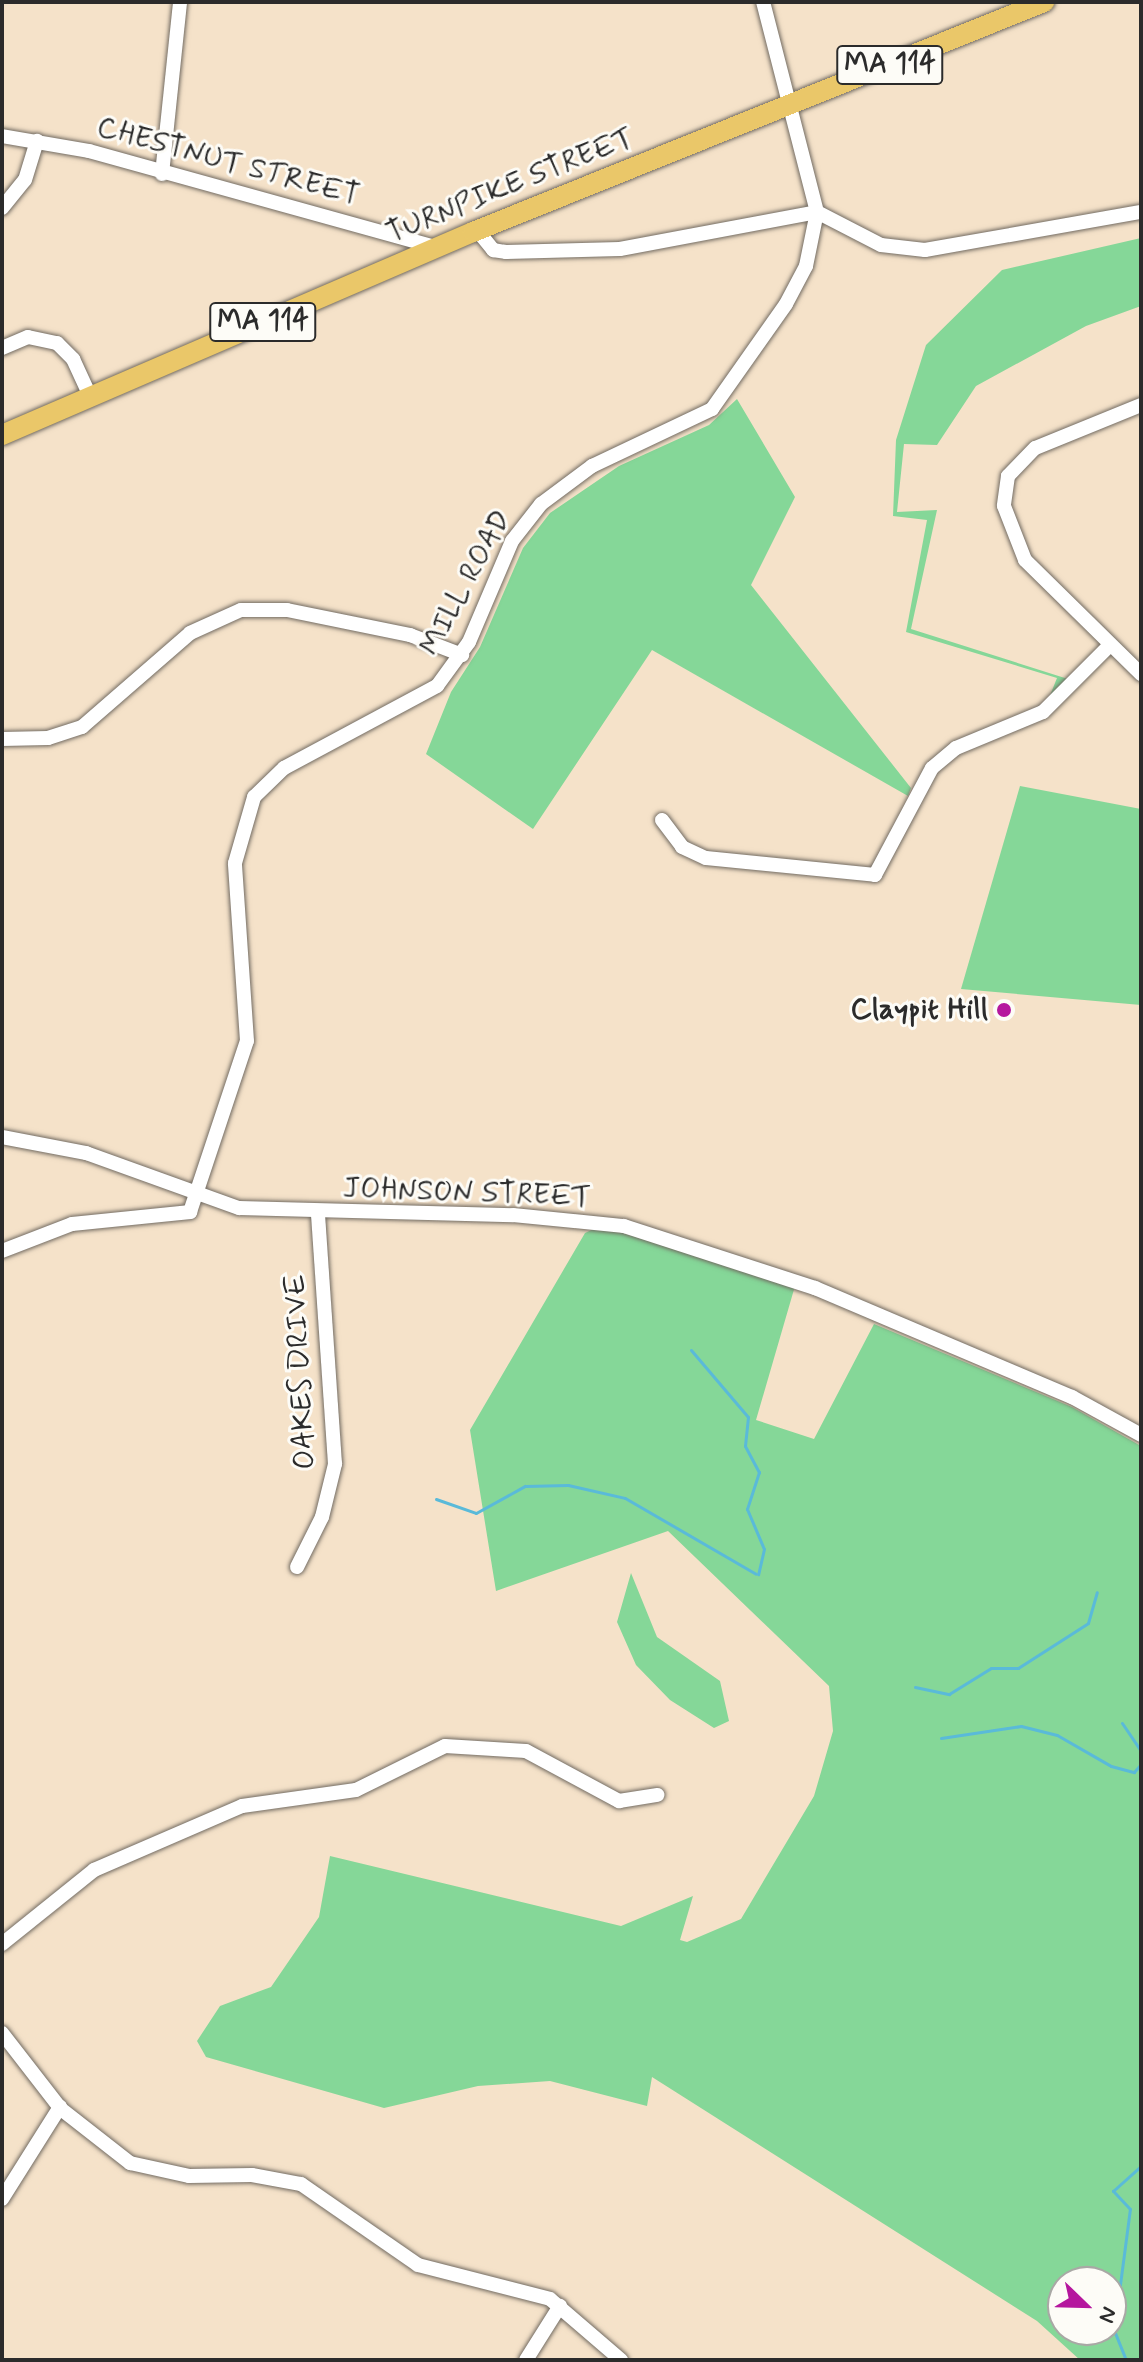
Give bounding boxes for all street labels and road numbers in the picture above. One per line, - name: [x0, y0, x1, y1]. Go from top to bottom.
- road number: MA 114: [836, 41, 944, 89]
- street label: CHESTNUT STREET: [93, 110, 363, 214]
- street label: TURNPIKE STREET: [379, 119, 641, 253]
- road number: MA 114: [209, 298, 317, 346]
- street label: MILL ROAD: [413, 504, 519, 662]
- street label: JOHNSON STREET: [340, 1171, 594, 1215]
- street label: OAKES DRIVE: [278, 1272, 324, 1472]

